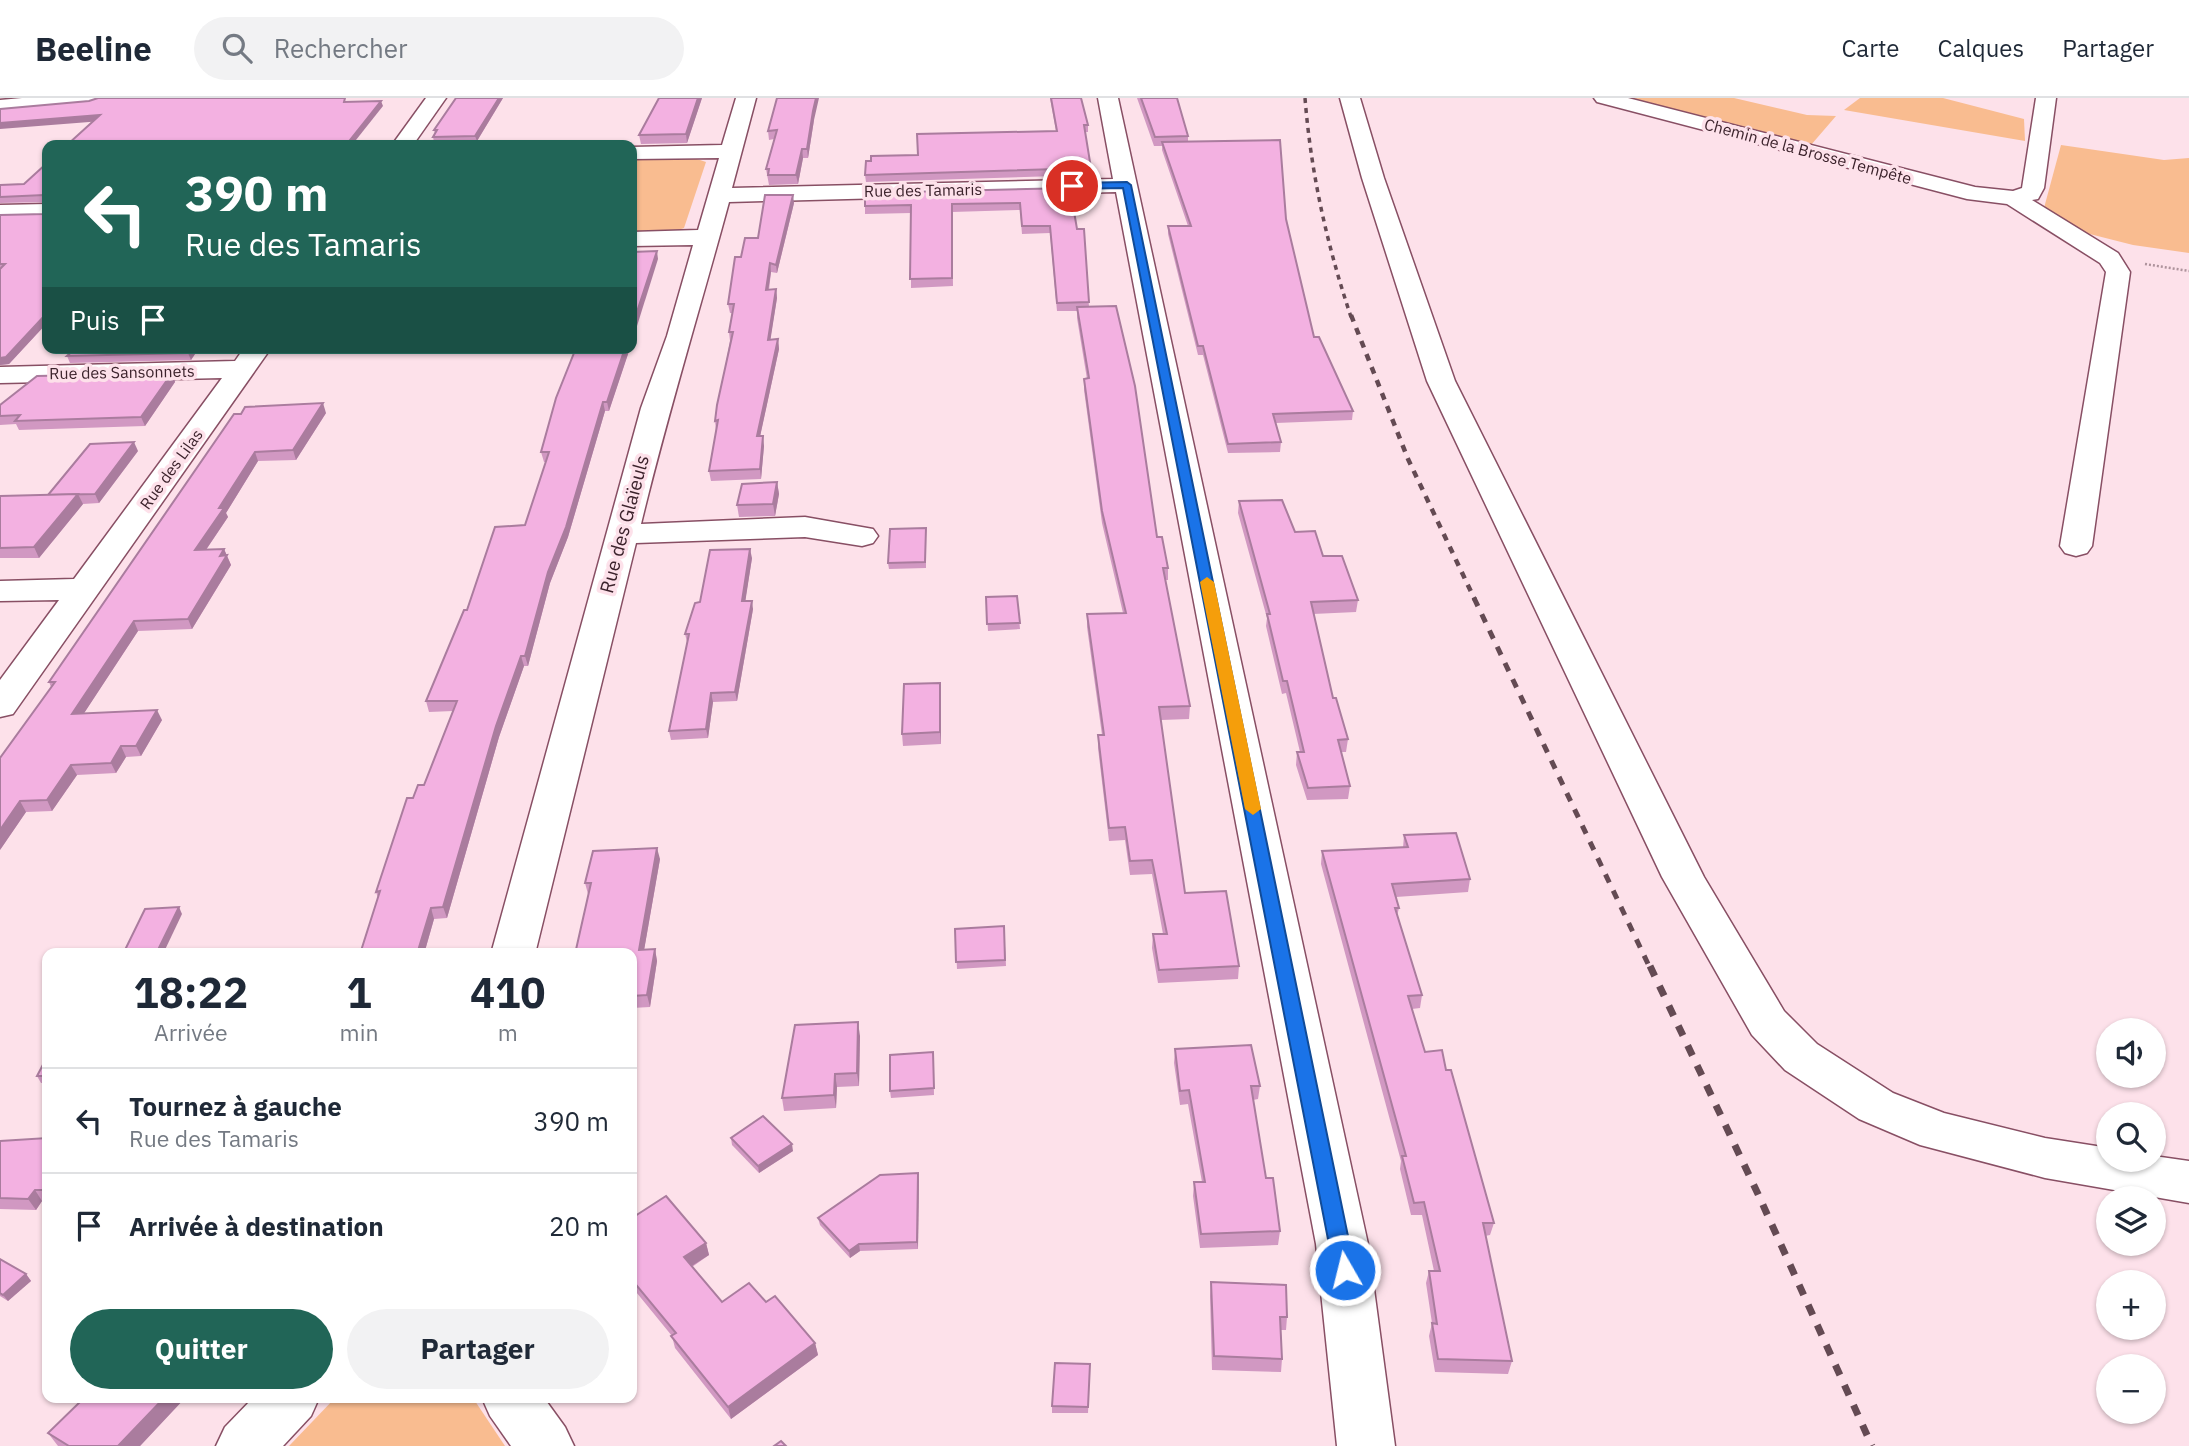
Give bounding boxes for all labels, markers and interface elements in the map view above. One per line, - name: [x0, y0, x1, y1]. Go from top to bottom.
- search box: [194, 17, 684, 80]
- text: Beeline: [35, 27, 152, 70]
- icon: search: [218, 29, 256, 67]
- text: Rechercher: [274, 31, 407, 65]
- text: Carte: [1841, 32, 1900, 64]
- text: Calques: [1938, 32, 2024, 64]
- text: Partager: [2062, 32, 2154, 64]
- street label: Chemin de la Brosse Tempête: [1702, 114, 1914, 188]
- pin: [1042, 156, 1102, 216]
- text: 390 m: [185, 161, 329, 224]
- icon: arrive: [1053, 167, 1091, 205]
- icon: left: [70, 168, 161, 259]
- street label: Rue des Tamaris: [864, 179, 982, 201]
- text: Rue des Tamaris: [185, 223, 422, 265]
- icon: arrive: [134, 301, 172, 339]
- text: Puis: [70, 303, 120, 337]
- street label: Rue des Sansonnets: [49, 361, 195, 383]
- street label: Rue des Lilas: [135, 425, 207, 513]
- street label: Rue des Glaïeuls: [594, 452, 654, 596]
- text: 18:22: [133, 965, 248, 1020]
- text: 1: [346, 965, 372, 1020]
- text: 410: [470, 965, 546, 1020]
- text: Arrivée: [154, 1017, 228, 1047]
- text: min: [340, 1017, 378, 1047]
- text: m: [498, 1017, 518, 1047]
- map controls: [2096, 1018, 2166, 1424]
- button: sound: [2096, 1018, 2166, 1088]
- text: Tournez à gauche: [129, 1089, 342, 1123]
- icon: left: [70, 1102, 108, 1140]
- button: search: [2096, 1102, 2166, 1172]
- text: 390 m: [533, 1104, 609, 1138]
- text: Rue des Tamaris: [129, 1123, 299, 1153]
- button: layers: [2096, 1186, 2166, 1256]
- icon: arrive: [70, 1207, 108, 1245]
- text: Arrivée à destination: [129, 1209, 384, 1243]
- text: 20 m: [549, 1209, 609, 1243]
- position arrow: [1308, 1233, 1382, 1307]
- button: +: [2096, 1270, 2166, 1340]
- button: Quitter: [70, 1309, 333, 1389]
- button: Partager: [347, 1309, 609, 1389]
- button: −: [2096, 1354, 2166, 1424]

